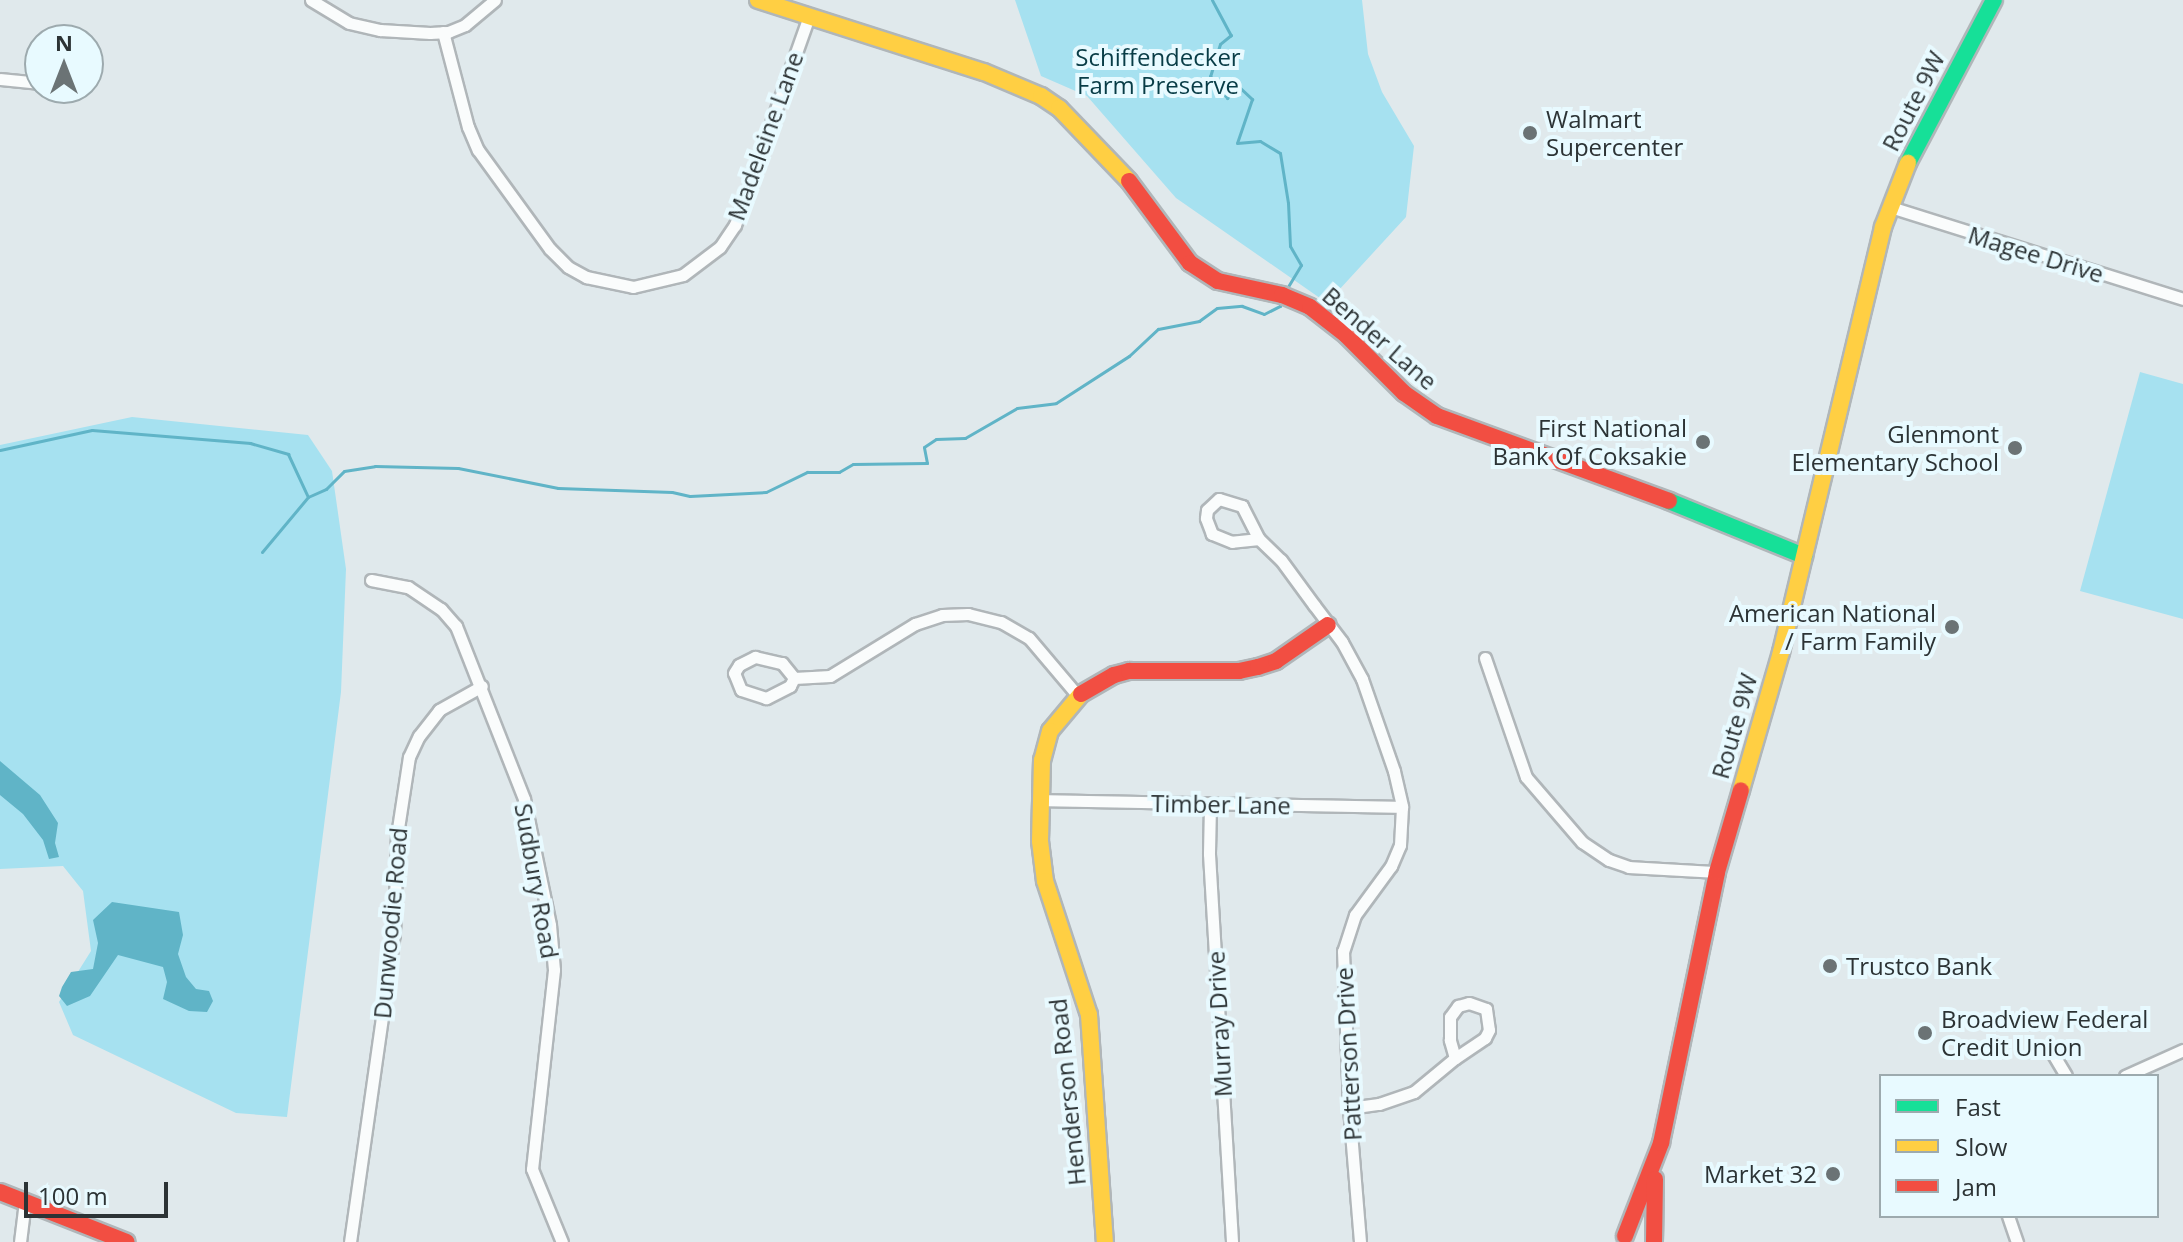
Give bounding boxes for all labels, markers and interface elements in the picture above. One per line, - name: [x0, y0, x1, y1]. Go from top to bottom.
- north arrow: [24, 24, 104, 104]
- text: N: [55, 27, 73, 57]
- park label: Schiffendecker Farm Preserve: [1075, 43, 1241, 99]
- street label: Route 9W: [1876, 46, 1950, 156]
- street label: Madeleine Lane: [721, 48, 809, 224]
- place label: Walmart Supercenter: [1546, 105, 1683, 161]
- marker: Walmart Supercenter: [1521, 124, 1539, 142]
- street label: Magee Drive: [1965, 220, 2107, 288]
- street label: Bender Lane: [1317, 281, 1443, 395]
- place label: First National Bank Of Coksakie: [1493, 414, 1687, 470]
- place label: Glenmont Elementary School: [1791, 420, 1999, 476]
- marker: First National Bank Of Coksakie: [1694, 433, 1712, 451]
- marker: Glenmont Elementary School: [2006, 439, 2024, 457]
- place label: American National / Farm Family: [1729, 599, 1936, 655]
- marker: American National / Farm Family: [1943, 618, 1961, 636]
- street label: Route 9W: [1705, 670, 1763, 782]
- street label: Timber Lane: [1151, 788, 1291, 820]
- street label: Sudbury Road: [509, 801, 565, 961]
- street label: Dunwoodie Road: [367, 826, 413, 1020]
- street label: Murray Drive: [1201, 950, 1237, 1098]
- place label: Trustco Bank: [1846, 952, 1992, 980]
- marker: Trustco Bank: [1821, 957, 1839, 975]
- street label: Patterson Drive: [1329, 966, 1367, 1142]
- street label: Henderson Road: [1043, 997, 1091, 1187]
- place label: Broadview Federal Credit Union: [1941, 1005, 2148, 1061]
- marker: Broadview Federal Credit Union: [1916, 1024, 1934, 1042]
- legend: [1879, 1074, 2159, 1218]
- text: Fast: [1955, 1090, 2001, 1123]
- text: Slow: [1955, 1130, 2007, 1163]
- place label: Market 32: [1704, 1160, 1817, 1188]
- marker: Market 32: [1824, 1165, 1842, 1183]
- scale bar: [28, 1166, 172, 1216]
- text: Jam: [1955, 1170, 1997, 1203]
- text: 100 m: [38, 1179, 108, 1212]

